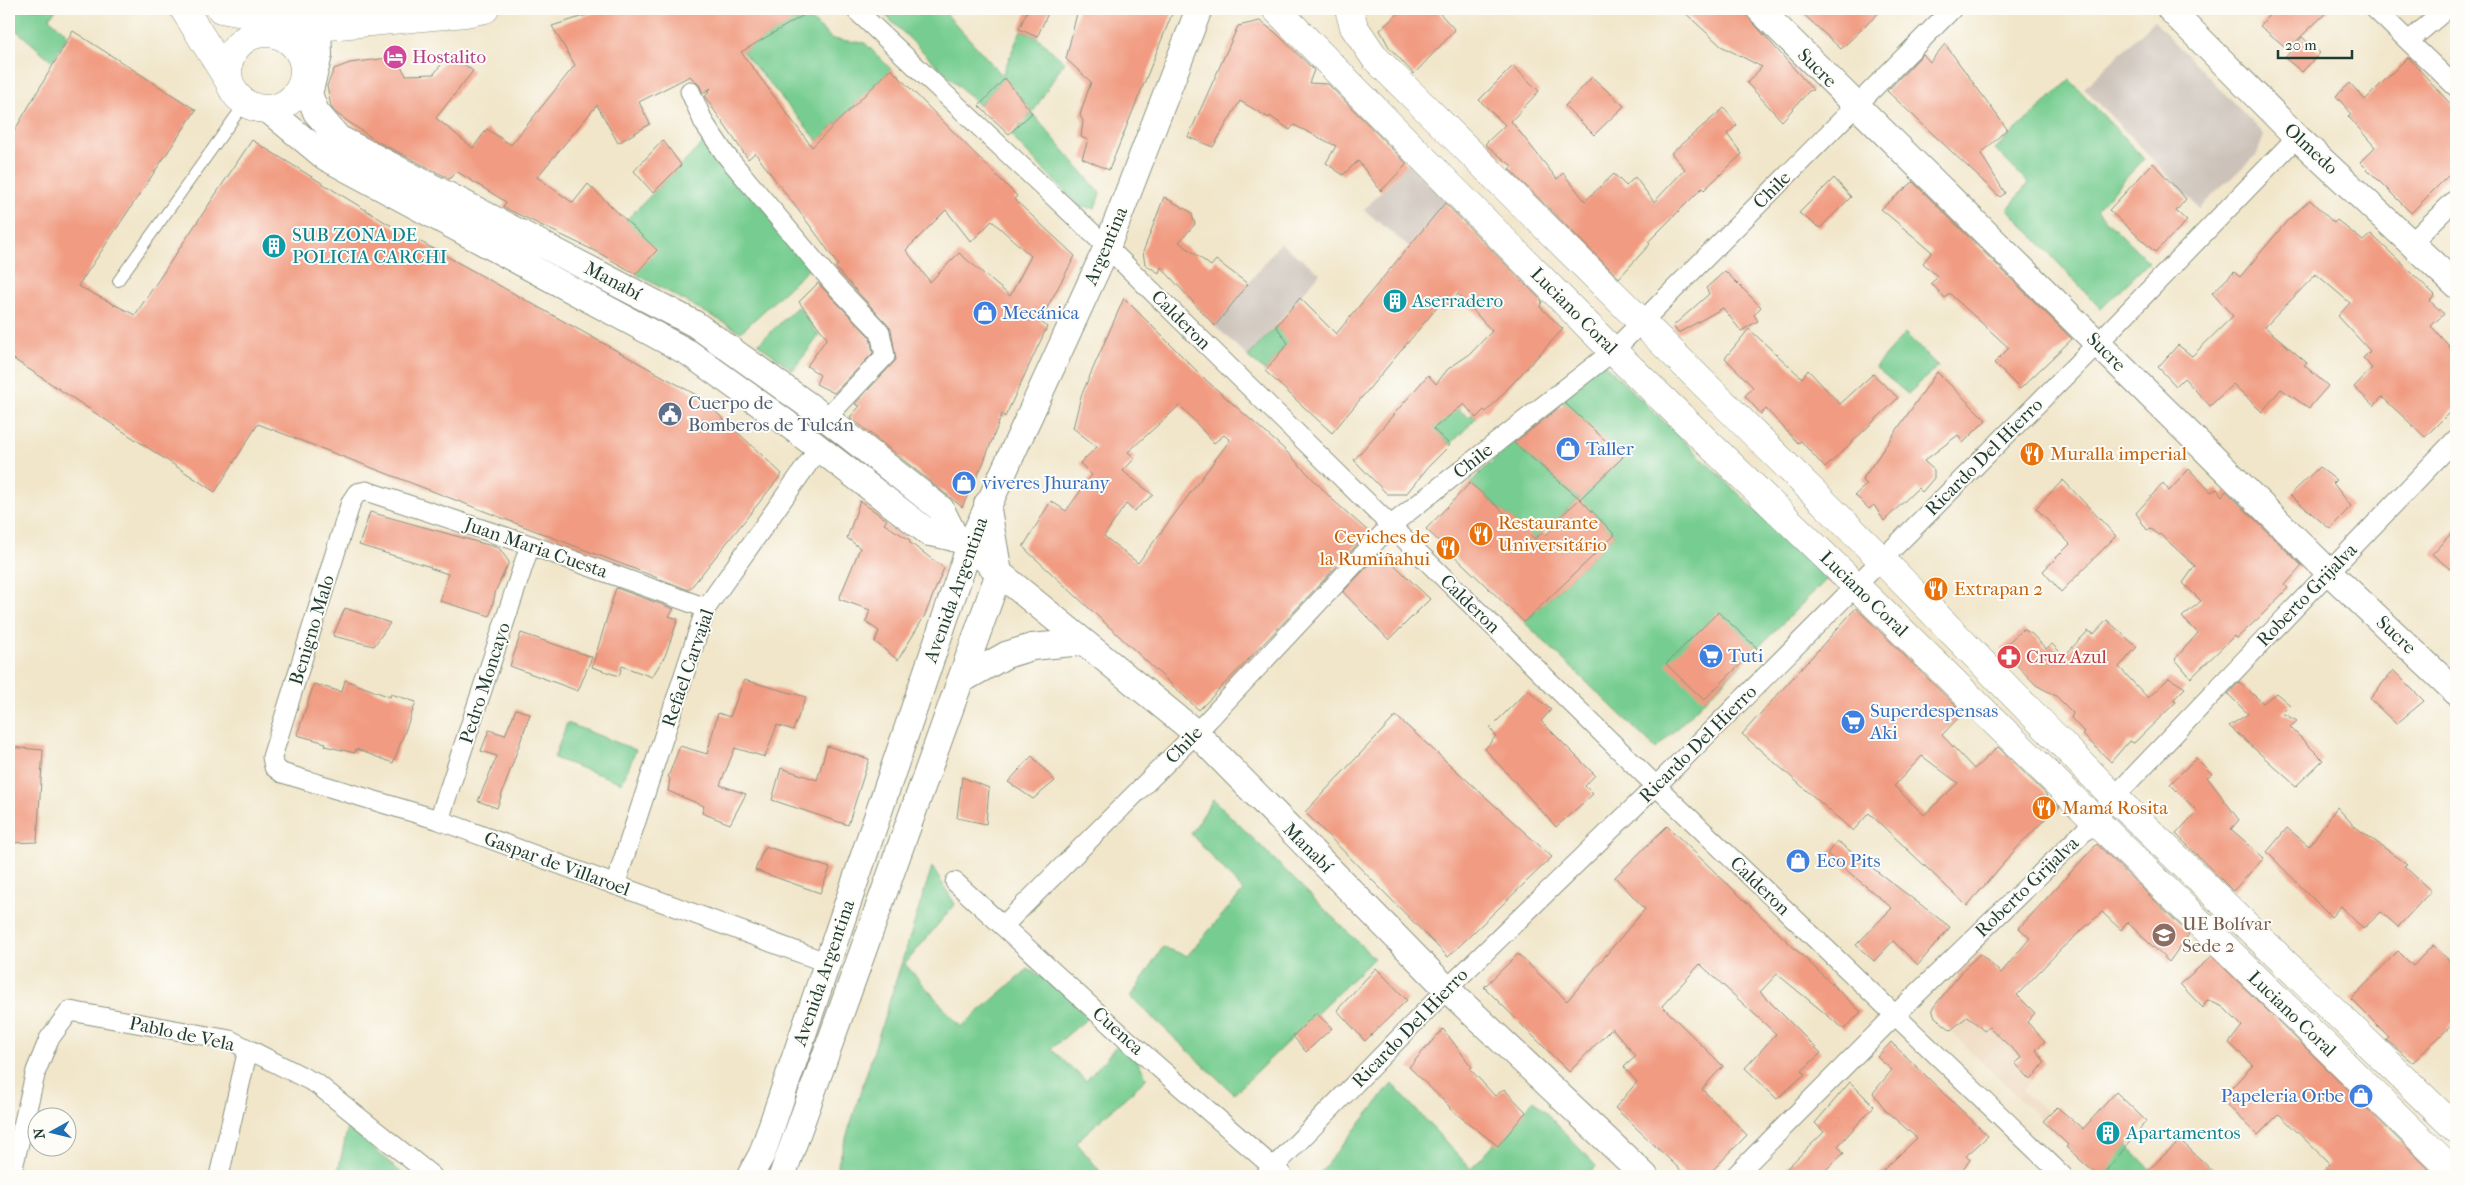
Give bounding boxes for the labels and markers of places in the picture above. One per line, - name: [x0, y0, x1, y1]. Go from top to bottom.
- hotel icon: Hostalito: [382, 44, 408, 70]
- place label: Hostalito: [412, 46, 487, 68]
- place label: SUB ZONA DE POLICIA CARCHI: [292, 224, 447, 268]
- building icon: SUB ZONA DE POLICIA CARCHI: [261, 233, 287, 259]
- building icon: Aserradero: [1382, 288, 1408, 314]
- place label: Aserradero: [1411, 290, 1503, 312]
- shop icon: Mecánica: [972, 300, 998, 326]
- place label: Mecánica: [1002, 302, 1080, 324]
- place label: Cuerpo de Bomberos de Tulcán: [688, 392, 854, 436]
- public building icon: Cuerpo de Bomberos de Tulcán: [657, 401, 683, 427]
- shop icon: Taller: [1555, 436, 1581, 462]
- place label: Taller: [1586, 438, 1635, 460]
- restaurant icon: Muralla imperial: [2019, 441, 2045, 467]
- place label: Muralla imperial: [2050, 443, 2187, 465]
- shop icon: viveres Jhurany: [951, 470, 977, 496]
- place label: viveres Jhurany: [982, 472, 1110, 494]
- place label: Restaurante Universitário: [1498, 512, 1607, 556]
- restaurant icon: Restaurante Universitário: [1468, 521, 1494, 547]
- place label: Ceviches de la Rumiñahui: [1319, 526, 1430, 570]
- restaurant icon: Ceviches de la Rumiñahui: [1435, 535, 1461, 561]
- restaurant icon: Extrapan 2: [1923, 576, 1949, 602]
- place label: Extrapan 2: [1954, 578, 2043, 600]
- supermarket icon: Tuti: [1698, 643, 1724, 669]
- pharmacy icon: Cruz Azul: [1996, 644, 2022, 670]
- place label: Tuti: [1728, 645, 1764, 667]
- place label: Cruz Azul: [2026, 646, 2107, 668]
- place label: Superdespensas Aki: [1869, 700, 1998, 744]
- supermarket icon: Superdespensas Aki: [1840, 709, 1866, 735]
- restaurant icon: Mamá Rosita: [2031, 795, 2057, 821]
- place label: Mamá Rosita: [2062, 797, 2168, 819]
- shop icon: Eco Pits: [1785, 848, 1811, 874]
- place label: Eco Pits: [1816, 850, 1880, 872]
- place label: UE Bolívar Sede 2: [2182, 913, 2272, 957]
- school or university icon: UE Bolívar Sede 2: [2151, 922, 2177, 948]
- shop icon: Papeleria Orbe: [2348, 1083, 2374, 1109]
- place label: Papeleria Orbe: [2221, 1085, 2344, 1107]
- building icon: Apartamentos: [2095, 1120, 2121, 1146]
- place label: Apartamentos: [2125, 1122, 2241, 1144]

